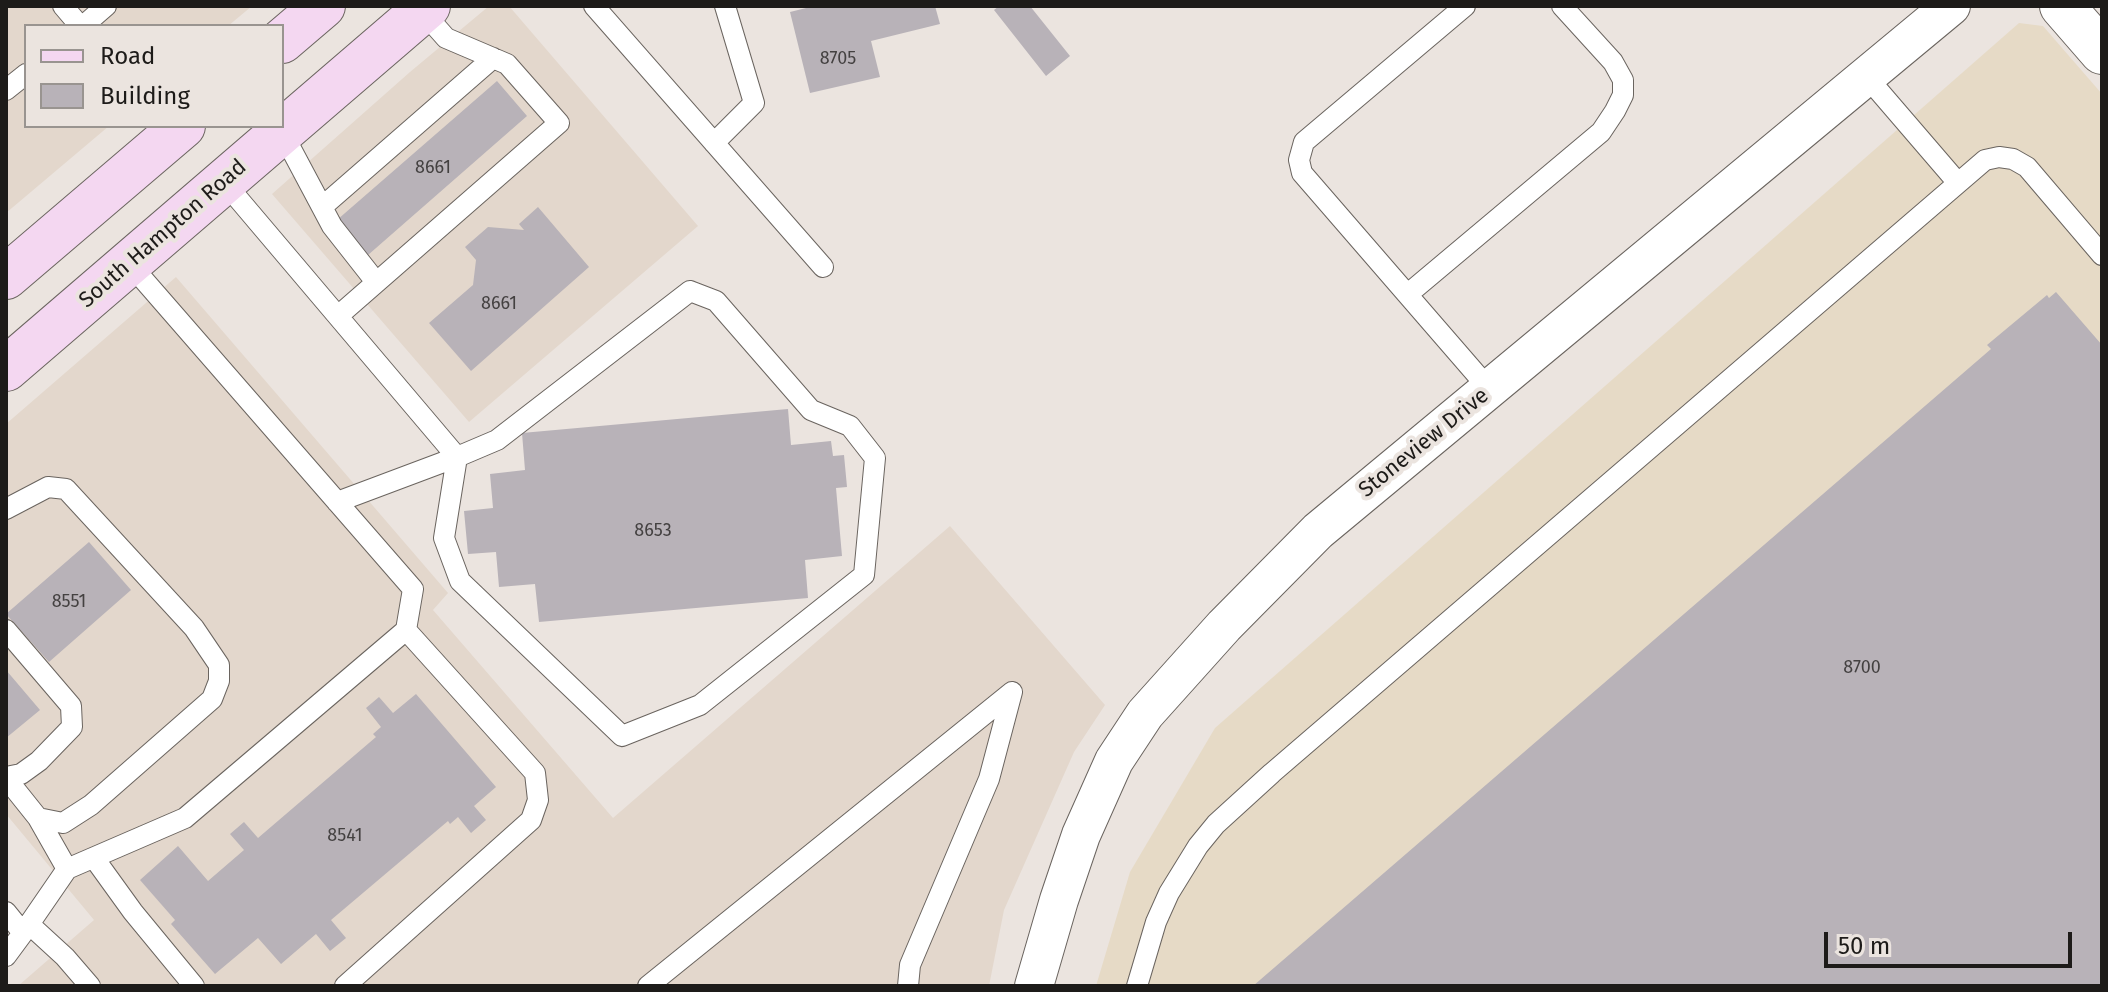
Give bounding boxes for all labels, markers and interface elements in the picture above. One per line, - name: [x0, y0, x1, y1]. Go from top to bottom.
- legend: [24, 24, 284, 128]
- text: Road: [100, 42, 155, 70]
- house number: 8705: [820, 48, 856, 70]
- text: Building: [100, 82, 190, 110]
- street label: South Hampton Road: [74, 154, 252, 314]
- house number: 8661: [415, 157, 451, 179]
- house number: 8661: [481, 293, 517, 315]
- street label: Stoneview Drive: [1354, 383, 1494, 503]
- house number: 8653: [634, 520, 672, 542]
- house number: 8551: [52, 591, 86, 613]
- house number: 8700: [1843, 657, 1881, 679]
- house number: 8541: [327, 825, 363, 847]
- scale bar: [1828, 916, 2076, 966]
- text: 50 m: [1838, 932, 1890, 960]

